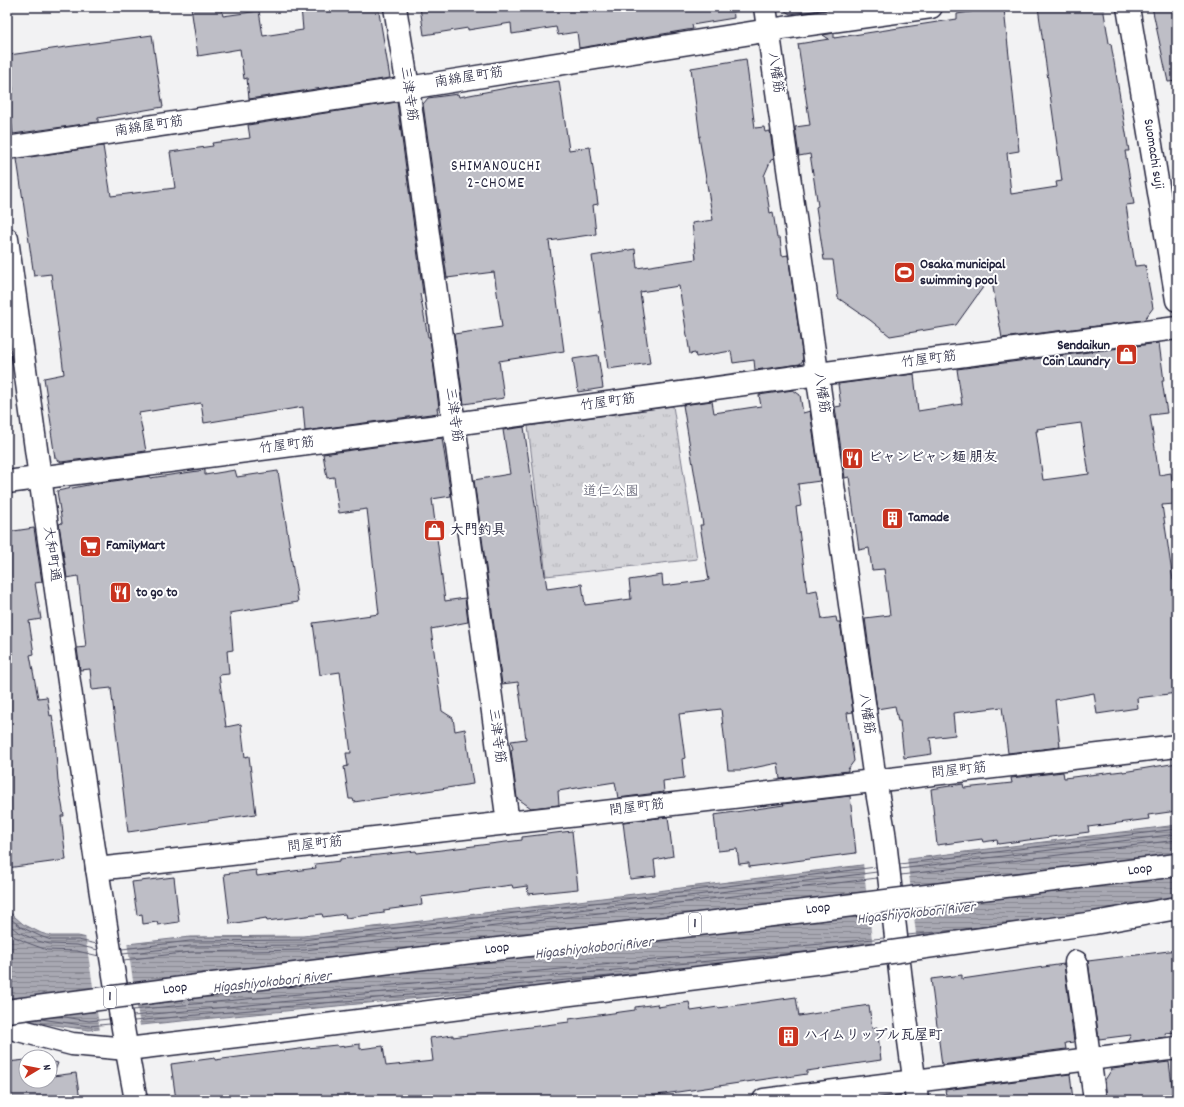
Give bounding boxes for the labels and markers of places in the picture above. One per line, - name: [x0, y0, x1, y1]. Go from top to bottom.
- place label: Osaka municipal swimming pool: [920, 255, 1006, 291]
- sports icon: Osaka municipal swimming pool: [892, 260, 918, 286]
- place label: Sendaikun Coin Laundry: [1042, 336, 1111, 372]
- shop icon: Sendaikun Coin Laundry: [1113, 341, 1139, 367]
- restaurant icon: ビャンビャン麺 朋友: [839, 445, 865, 471]
- place label: ビャンビャン麺 朋友: [868, 448, 997, 468]
- building icon: Tamade: [879, 505, 905, 531]
- place label: Tamade: [908, 508, 949, 528]
- shop icon: 大門釣具: [422, 518, 448, 544]
- place label: 大門釣具: [450, 521, 506, 541]
- supermarket icon: FamilyMart: [78, 533, 104, 559]
- place label: FamilyMart: [106, 536, 166, 556]
- restaurant icon: to go to: [108, 580, 134, 606]
- place label: to go to: [136, 583, 178, 603]
- building icon: ハイムリップル瓦屋町: [776, 1023, 802, 1049]
- place label: ハイムリップル瓦屋町: [804, 1026, 943, 1046]

